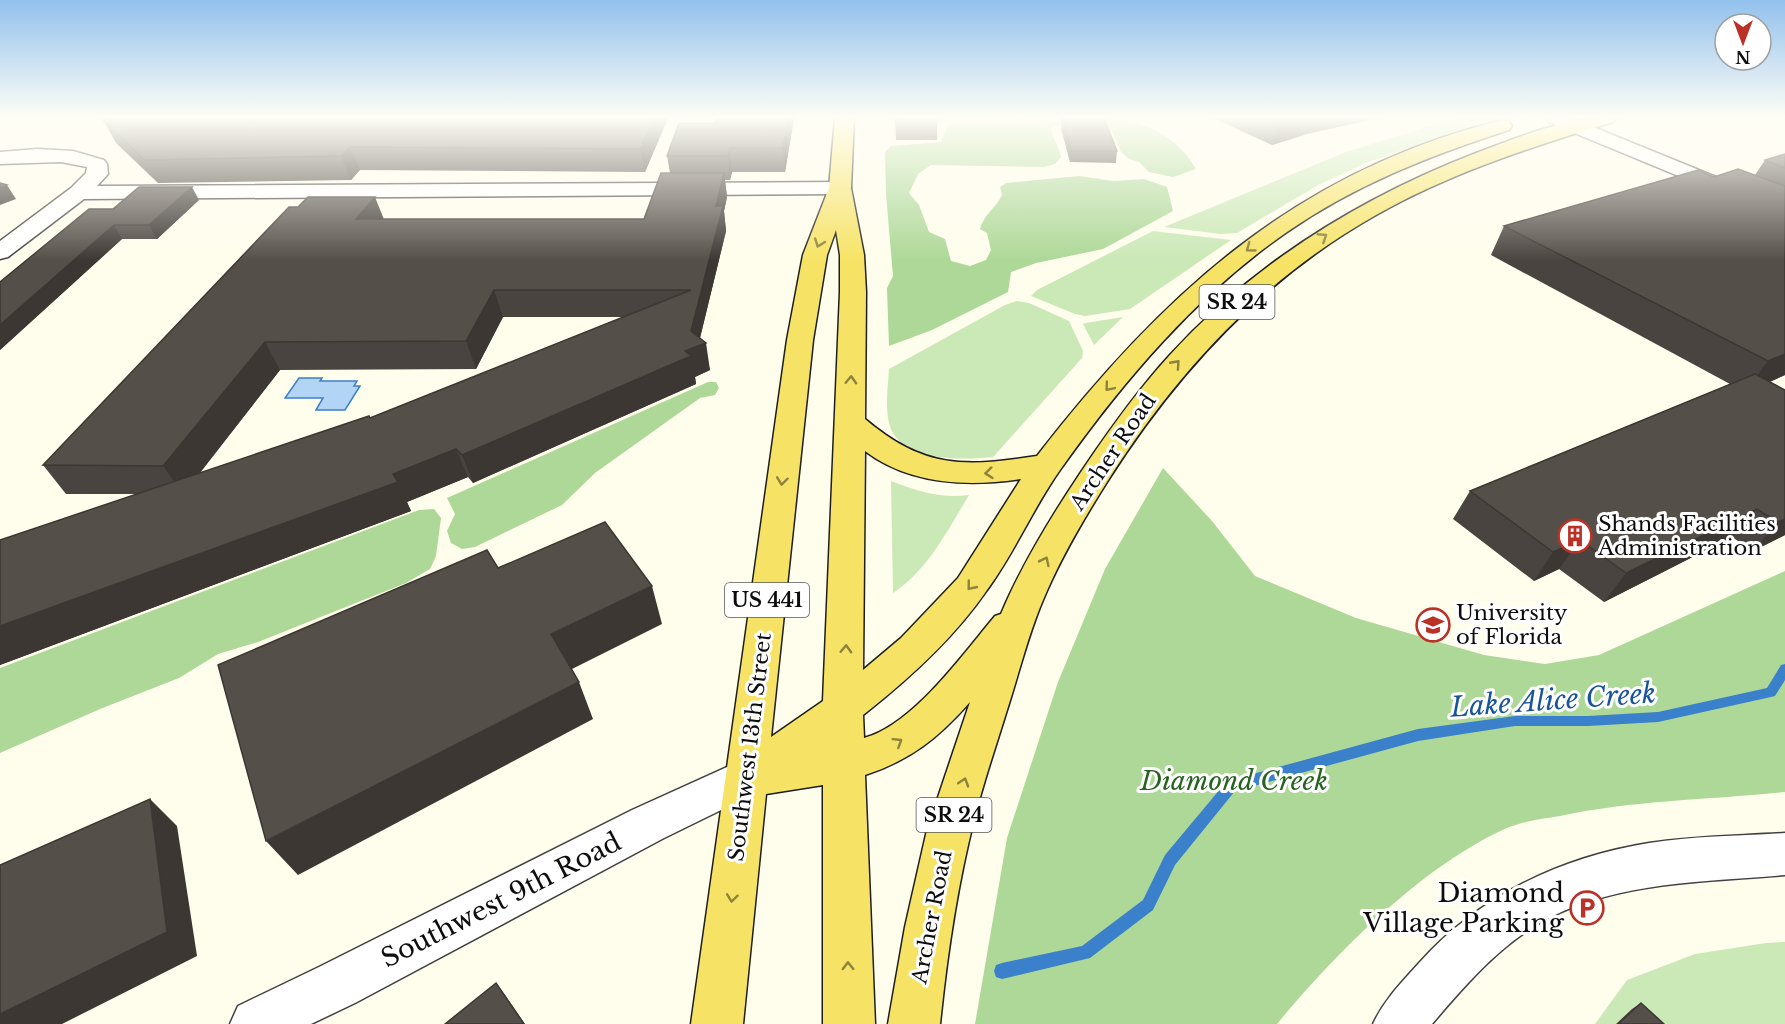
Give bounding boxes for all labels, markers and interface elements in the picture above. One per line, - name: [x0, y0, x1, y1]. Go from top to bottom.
- north arrow: [1713, 12, 1773, 72]
- text: N: [1735, 47, 1751, 67]
- one-way arrow: [1317, 232, 1327, 244]
- one-way arrow: [814, 237, 826, 248]
- one-way arrow: [1246, 241, 1257, 252]
- road number: SR 24: [1200, 285, 1274, 319]
- one-way arrow: [1169, 361, 1180, 371]
- one-way arrow: [845, 376, 858, 385]
- one-way arrow: [1105, 380, 1116, 391]
- street label: Archer Road: [1064, 389, 1162, 516]
- one-way arrow: [984, 466, 993, 479]
- one-way arrow: [777, 476, 789, 485]
- place label: Shands Facilities Administration: [1597, 511, 1776, 561]
- building icon: Shands Facilities Administration: [1557, 518, 1593, 554]
- one-way arrow: [1038, 556, 1049, 567]
- one-way arrow: [967, 579, 978, 590]
- road number: US 441: [725, 583, 809, 617]
- place label: University of Florida: [1456, 600, 1568, 650]
- school or university icon: University of Florida: [1415, 607, 1451, 643]
- street label: Southwest 13th Street: [723, 631, 777, 863]
- one-way arrow: [839, 644, 852, 653]
- water label: Lake Alice Creek: [1448, 676, 1657, 724]
- one-way arrow: [892, 737, 902, 749]
- park label: Diamond Creek: [1139, 765, 1328, 797]
- one-way arrow: [957, 777, 969, 788]
- road number: SR 24: [916, 798, 992, 832]
- street label: Southwest 9th Road: [376, 826, 626, 974]
- street label: Archer Road: [906, 848, 958, 987]
- place label: Diamond Village Parking: [1362, 877, 1564, 939]
- parking icon: Diamond Village Parking: [1569, 890, 1605, 926]
- one-way arrow: [727, 893, 739, 902]
- one-way arrow: [841, 961, 854, 970]

